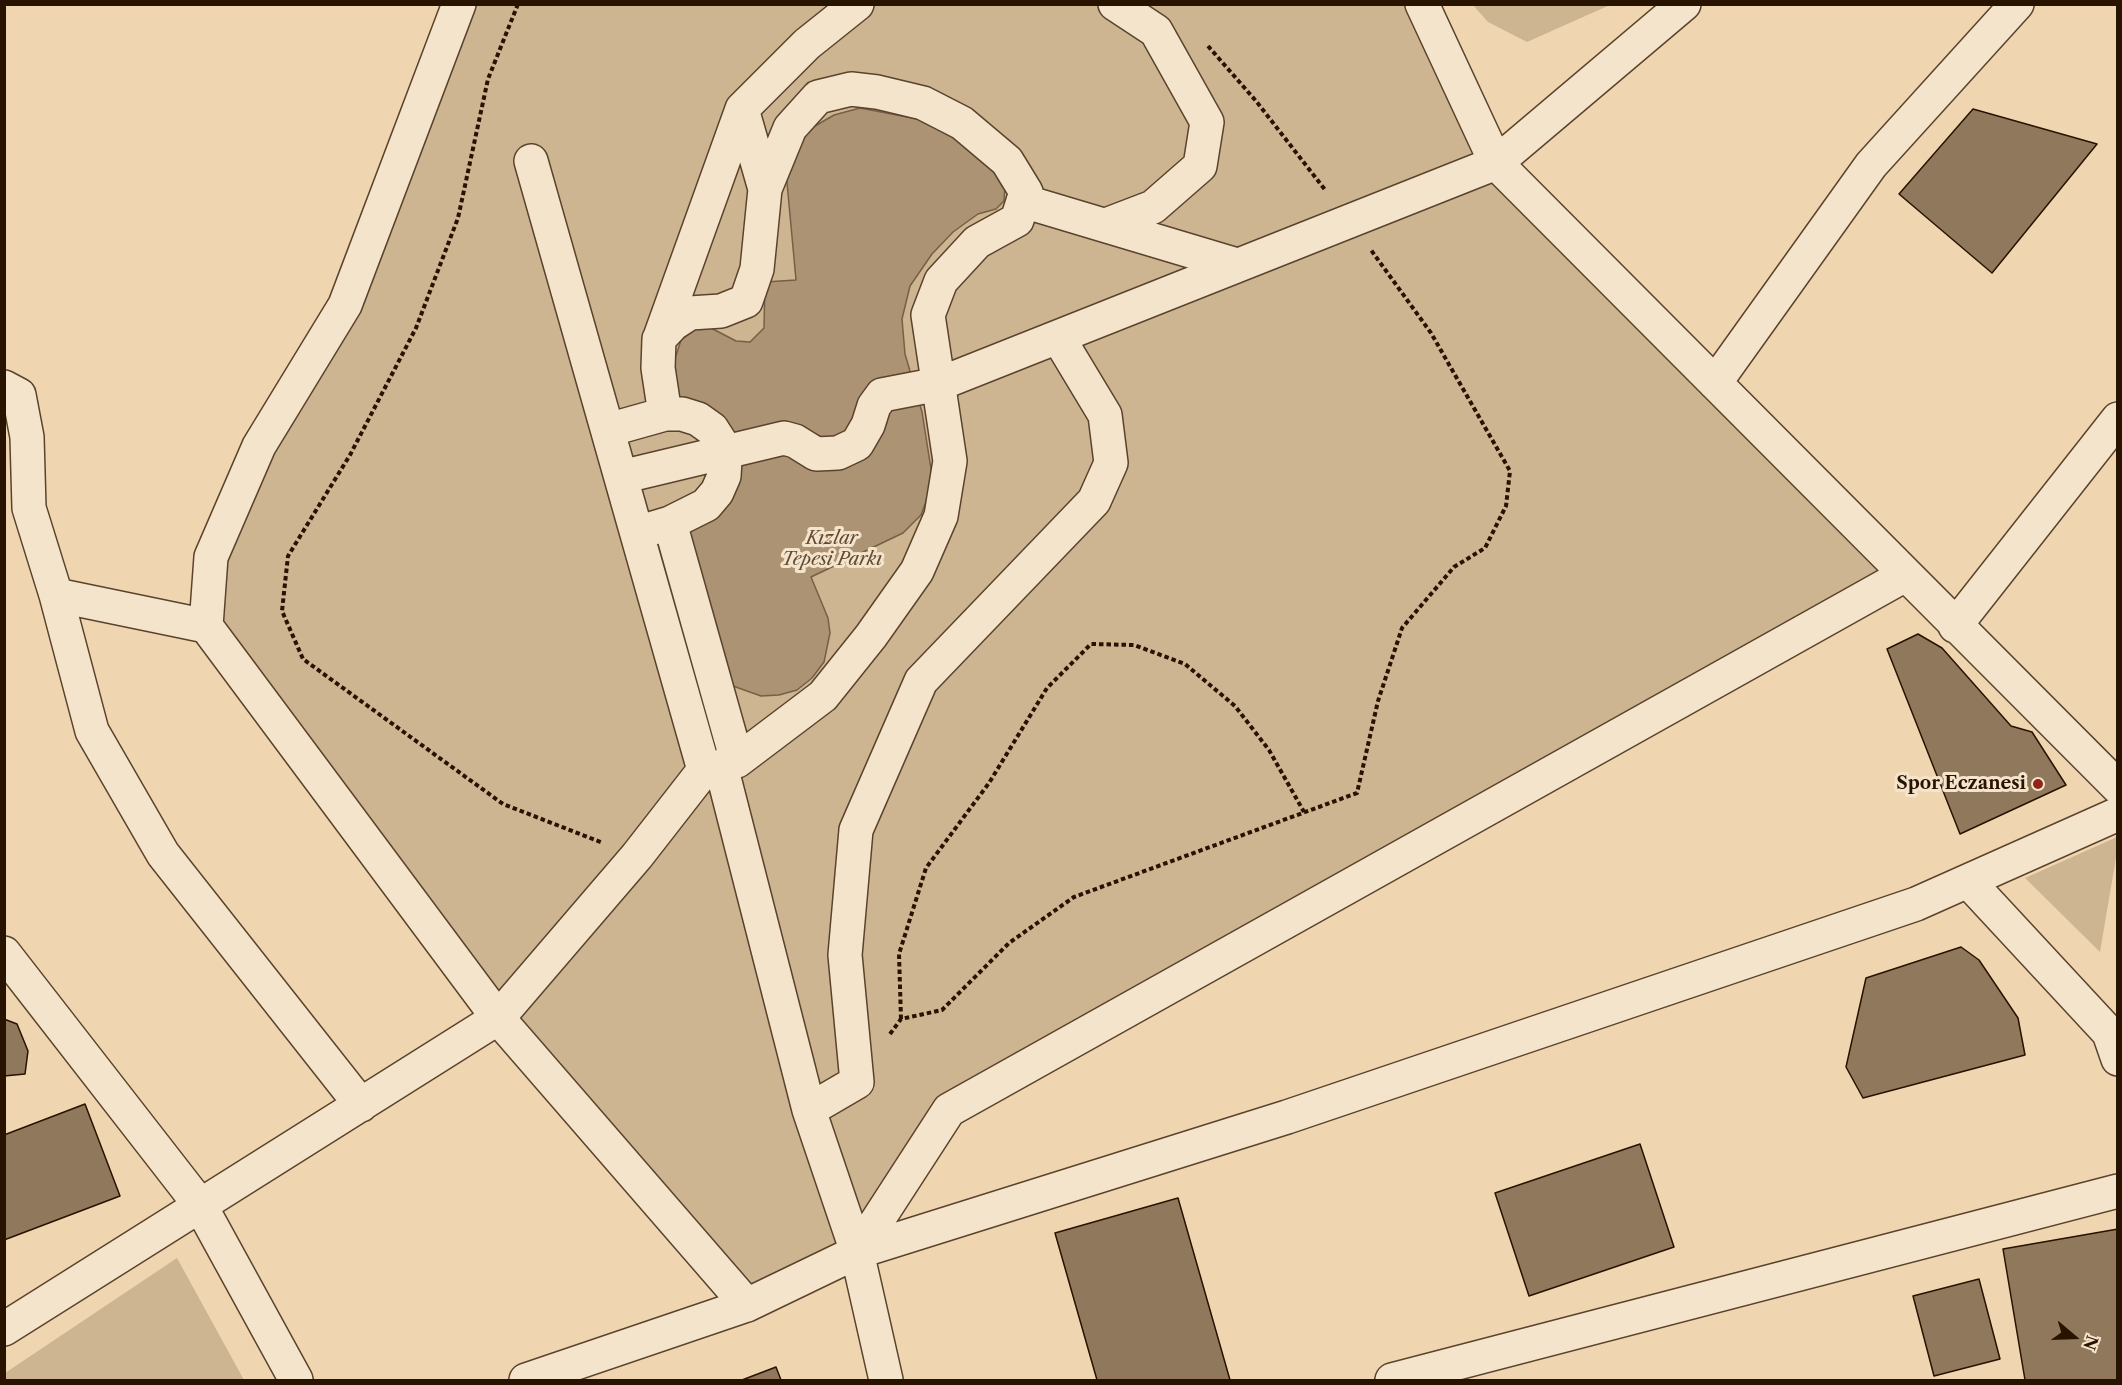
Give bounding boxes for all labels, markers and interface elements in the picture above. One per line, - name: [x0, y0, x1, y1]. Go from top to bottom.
- park label: Kızlar Tepesi Parkı: [782, 528, 882, 570]
- place label: Spor Eczanesi: [1896, 773, 2026, 795]
- marker: Spor Eczanesi: [2031, 777, 2045, 791]
- north arrow: [2044, 1307, 2104, 1367]
- text: N: [2079, 1333, 2103, 1353]

